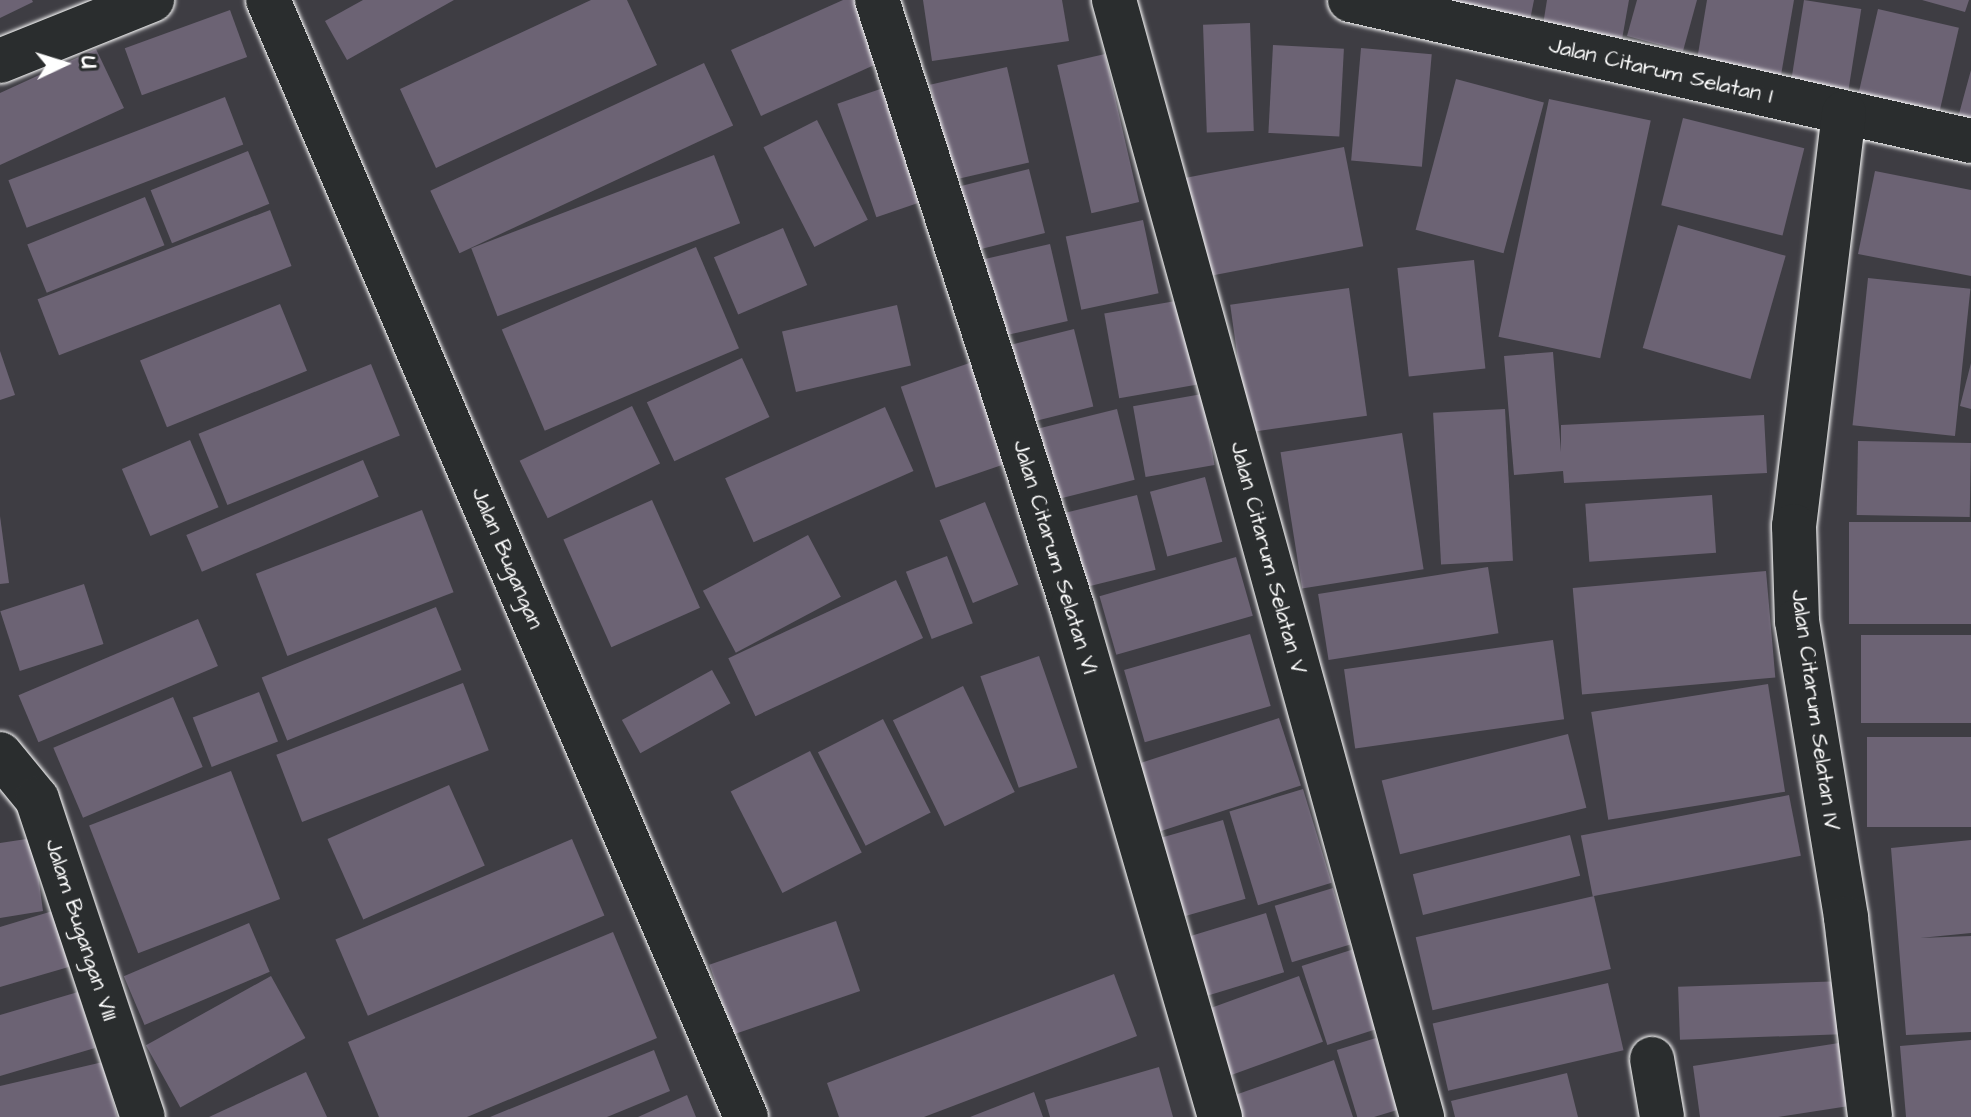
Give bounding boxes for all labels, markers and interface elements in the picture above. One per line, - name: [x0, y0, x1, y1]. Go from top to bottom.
- north arrow: [24, 24, 104, 104]
- street label: Jalan Citarum Selatan I: [1546, 32, 1776, 110]
- text: U: [73, 55, 104, 70]
- street label: Jalan Citarum Selatan VI: [1007, 437, 1103, 677]
- street label: Jalan Citarum Selatan V: [1224, 439, 1312, 677]
- street label: Jalan Bugangan: [465, 483, 549, 633]
- street label: Jalan Citarum Selatan IV: [1785, 588, 1845, 832]
- street label: Jalam Bugangan VIII: [39, 836, 123, 1024]

